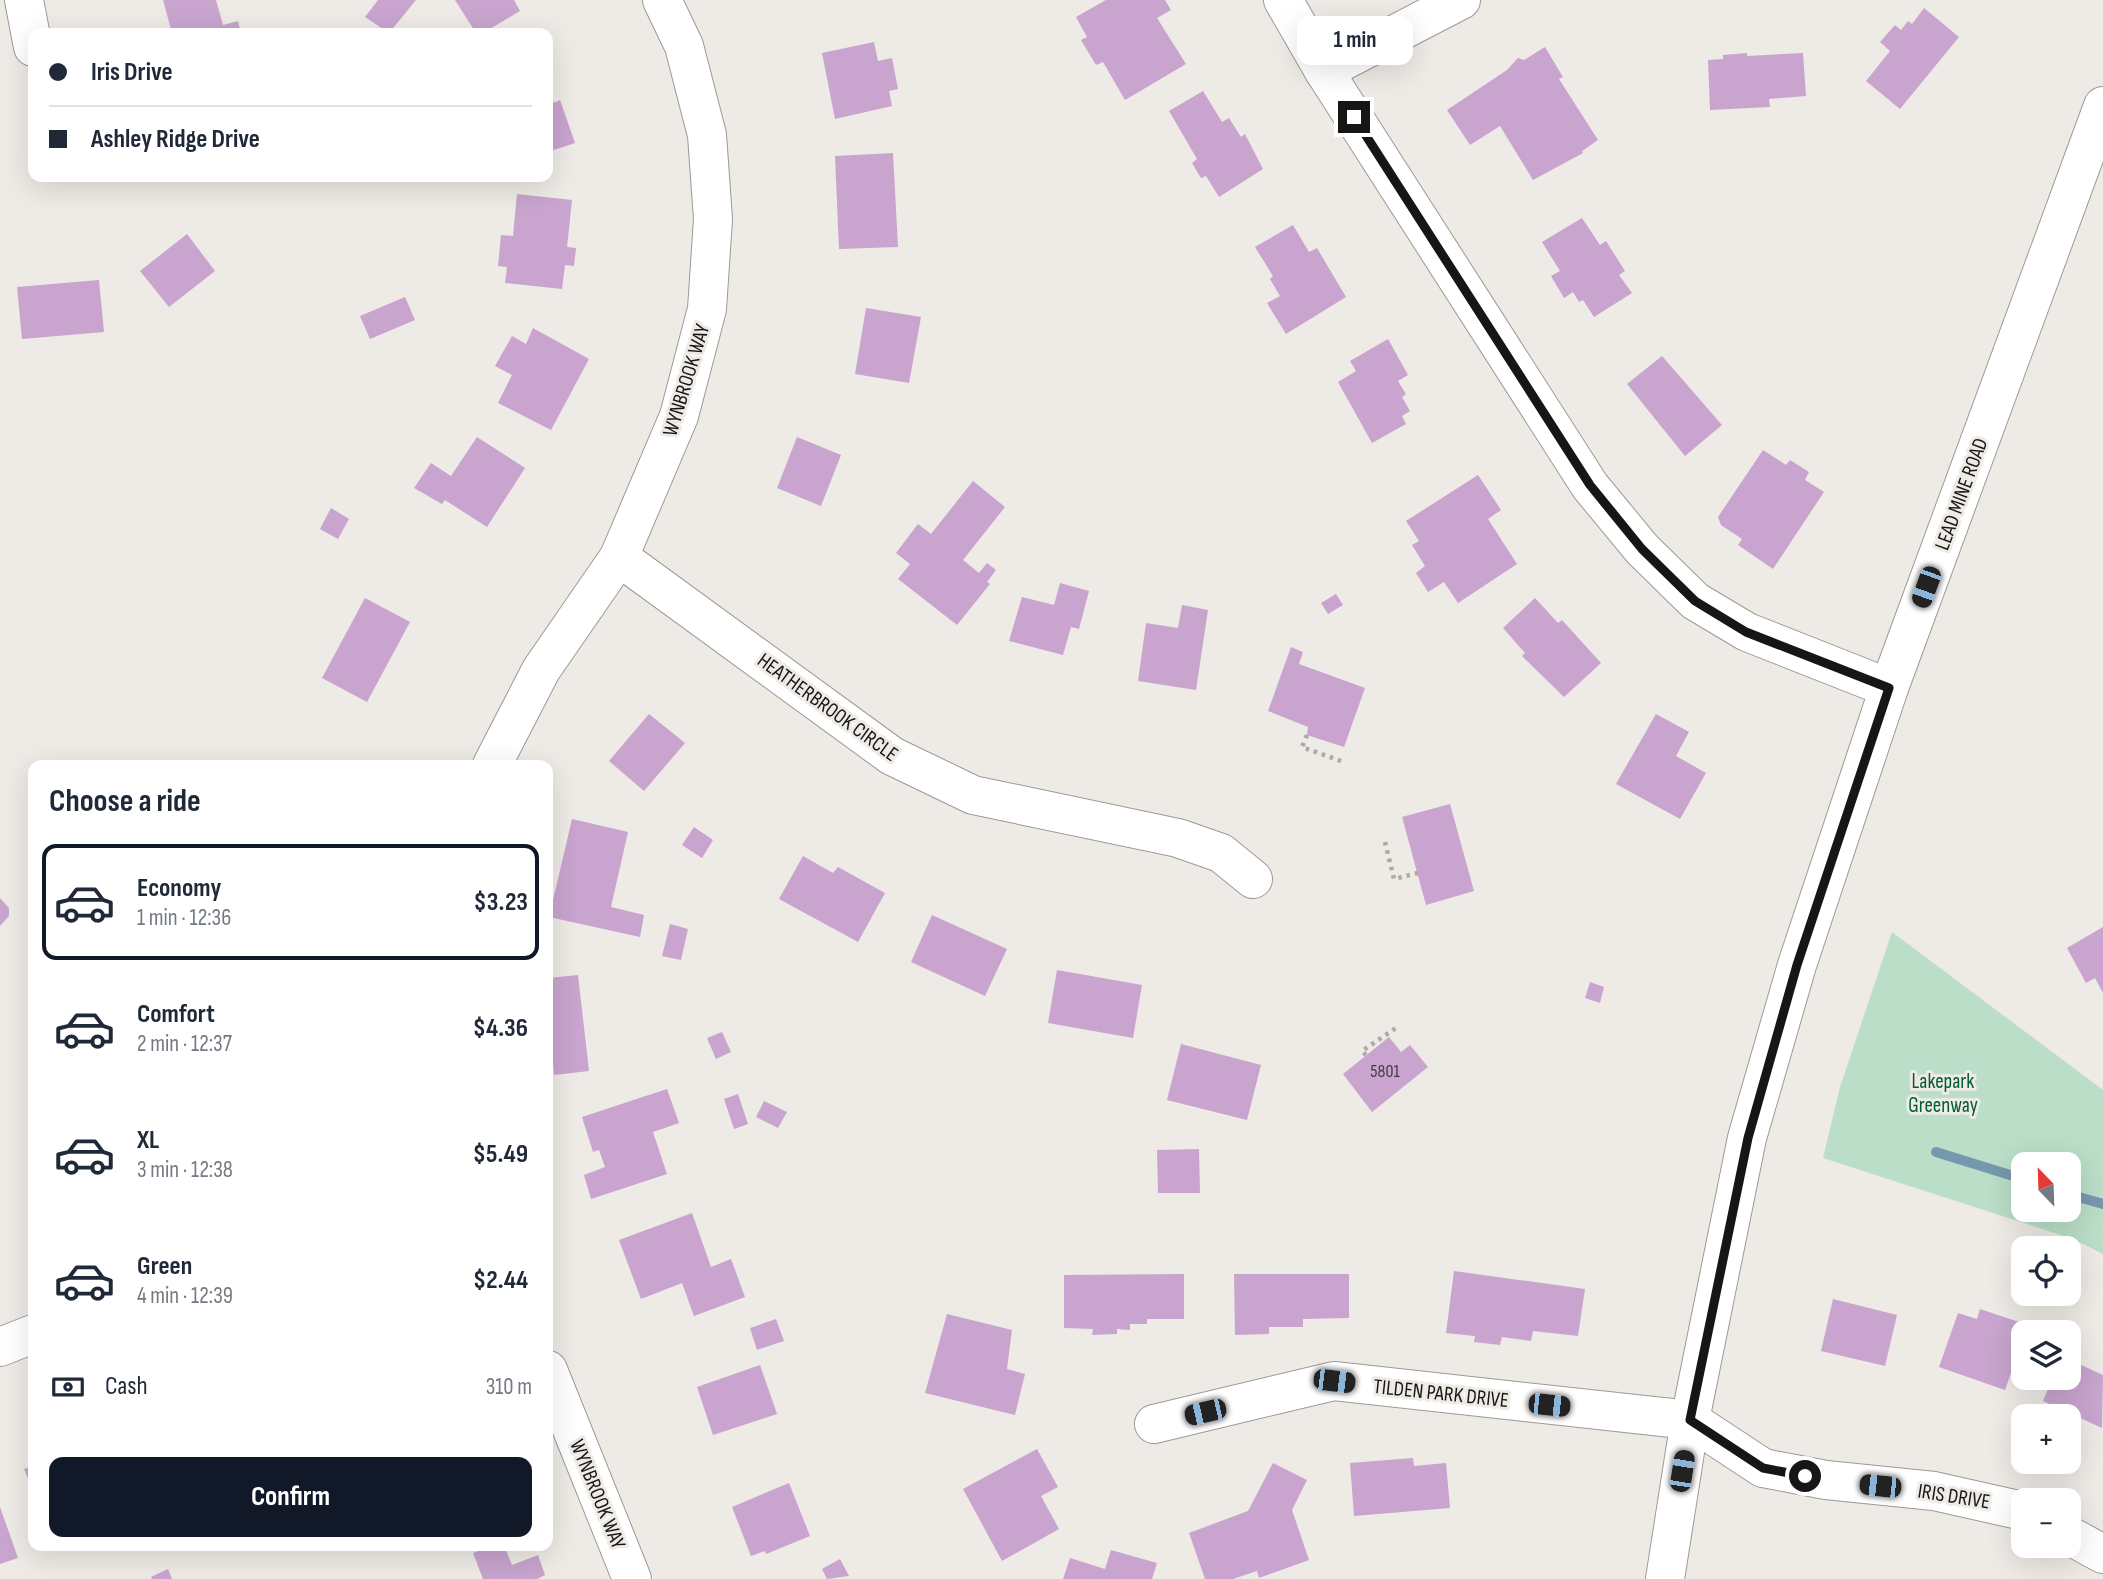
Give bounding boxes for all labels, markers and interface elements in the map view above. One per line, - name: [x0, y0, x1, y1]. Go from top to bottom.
- callout: 1 min: [1296, 16, 1412, 64]
- text: 1 min: [1334, 26, 1376, 54]
- text: Iris Drive: [91, 57, 173, 88]
- route end: [1338, 101, 1370, 133]
- text: Ashley Ridge Drive: [91, 124, 260, 155]
- street label: WYNBROOK WAY: [658, 321, 715, 439]
- street label: LEAD MINE ROAD: [1930, 435, 1993, 554]
- car: [1909, 564, 1944, 610]
- street label: HEATHERBROOK CIRCLE: [752, 648, 903, 767]
- text: Choose a ride: [49, 782, 201, 821]
- icon: car: [53, 871, 116, 934]
- text: Economy: [137, 873, 221, 904]
- text: $3.23: [474, 887, 528, 918]
- text: 1 min · 12:36: [137, 904, 231, 932]
- icon: car: [53, 997, 116, 1060]
- text: Comfort: [137, 999, 215, 1030]
- text: $4.36: [473, 1013, 528, 1044]
- text: 2 min · 12:37: [137, 1030, 232, 1058]
- house number: 5801: [1370, 1061, 1400, 1082]
- park label: Lakepark Greenway: [1908, 1069, 1978, 1118]
- icon: car: [53, 1123, 116, 1186]
- text: XL: [137, 1125, 159, 1156]
- text: $5.49: [473, 1139, 528, 1170]
- north arrow: [2011, 1152, 2081, 1222]
- map controls: [2011, 1152, 2081, 1558]
- text: 3 min · 12:38: [137, 1156, 233, 1184]
- button: locate: [2011, 1236, 2081, 1306]
- icon: car: [53, 1249, 116, 1312]
- text: Green: [137, 1251, 192, 1282]
- text: $2.44: [473, 1265, 528, 1296]
- text: 4 min · 12:39: [137, 1282, 233, 1310]
- button: layers: [2011, 1320, 2081, 1390]
- icon: cash: [49, 1368, 87, 1406]
- car: [1312, 1368, 1357, 1394]
- text: Cash: [105, 1371, 148, 1402]
- text: 310 m: [486, 1373, 532, 1401]
- street label: TILDEN PARK DRIVE: [1372, 1374, 1510, 1413]
- car: [1528, 1392, 1571, 1418]
- car: [1183, 1397, 1228, 1427]
- button: +: [2011, 1404, 2081, 1474]
- street label: WYNBROOK WAY: [564, 1436, 631, 1553]
- car: [1669, 1449, 1696, 1493]
- button: Confirm: [49, 1457, 532, 1537]
- route start: [1789, 1460, 1821, 1492]
- car: [1859, 1473, 1902, 1499]
- street label: IRIS DRIVE: [1916, 1478, 1992, 1515]
- button: −: [2011, 1488, 2081, 1558]

